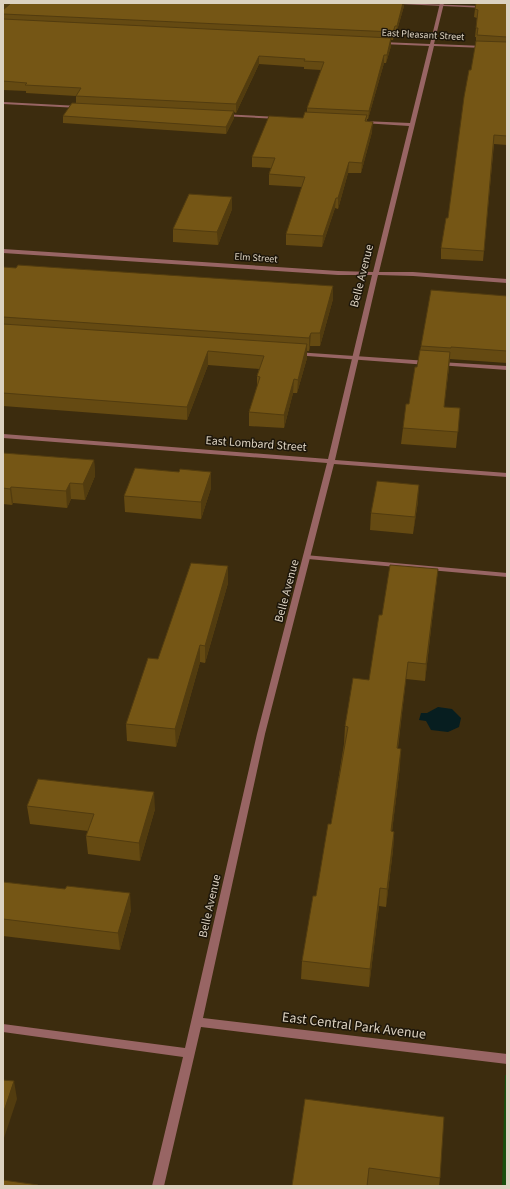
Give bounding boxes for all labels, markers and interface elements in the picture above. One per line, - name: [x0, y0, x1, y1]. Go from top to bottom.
- street label: East Pleasant Street: [381, 26, 465, 44]
- street label: Belle Avenue: [346, 243, 378, 309]
- street label: Elm Street: [234, 250, 279, 267]
- street label: East Lombard Street: [205, 432, 307, 456]
- street label: Belle Avenue: [270, 558, 304, 624]
- street label: Belle Avenue: [194, 873, 226, 939]
- street label: East Central Park Avenue: [281, 1007, 427, 1045]

